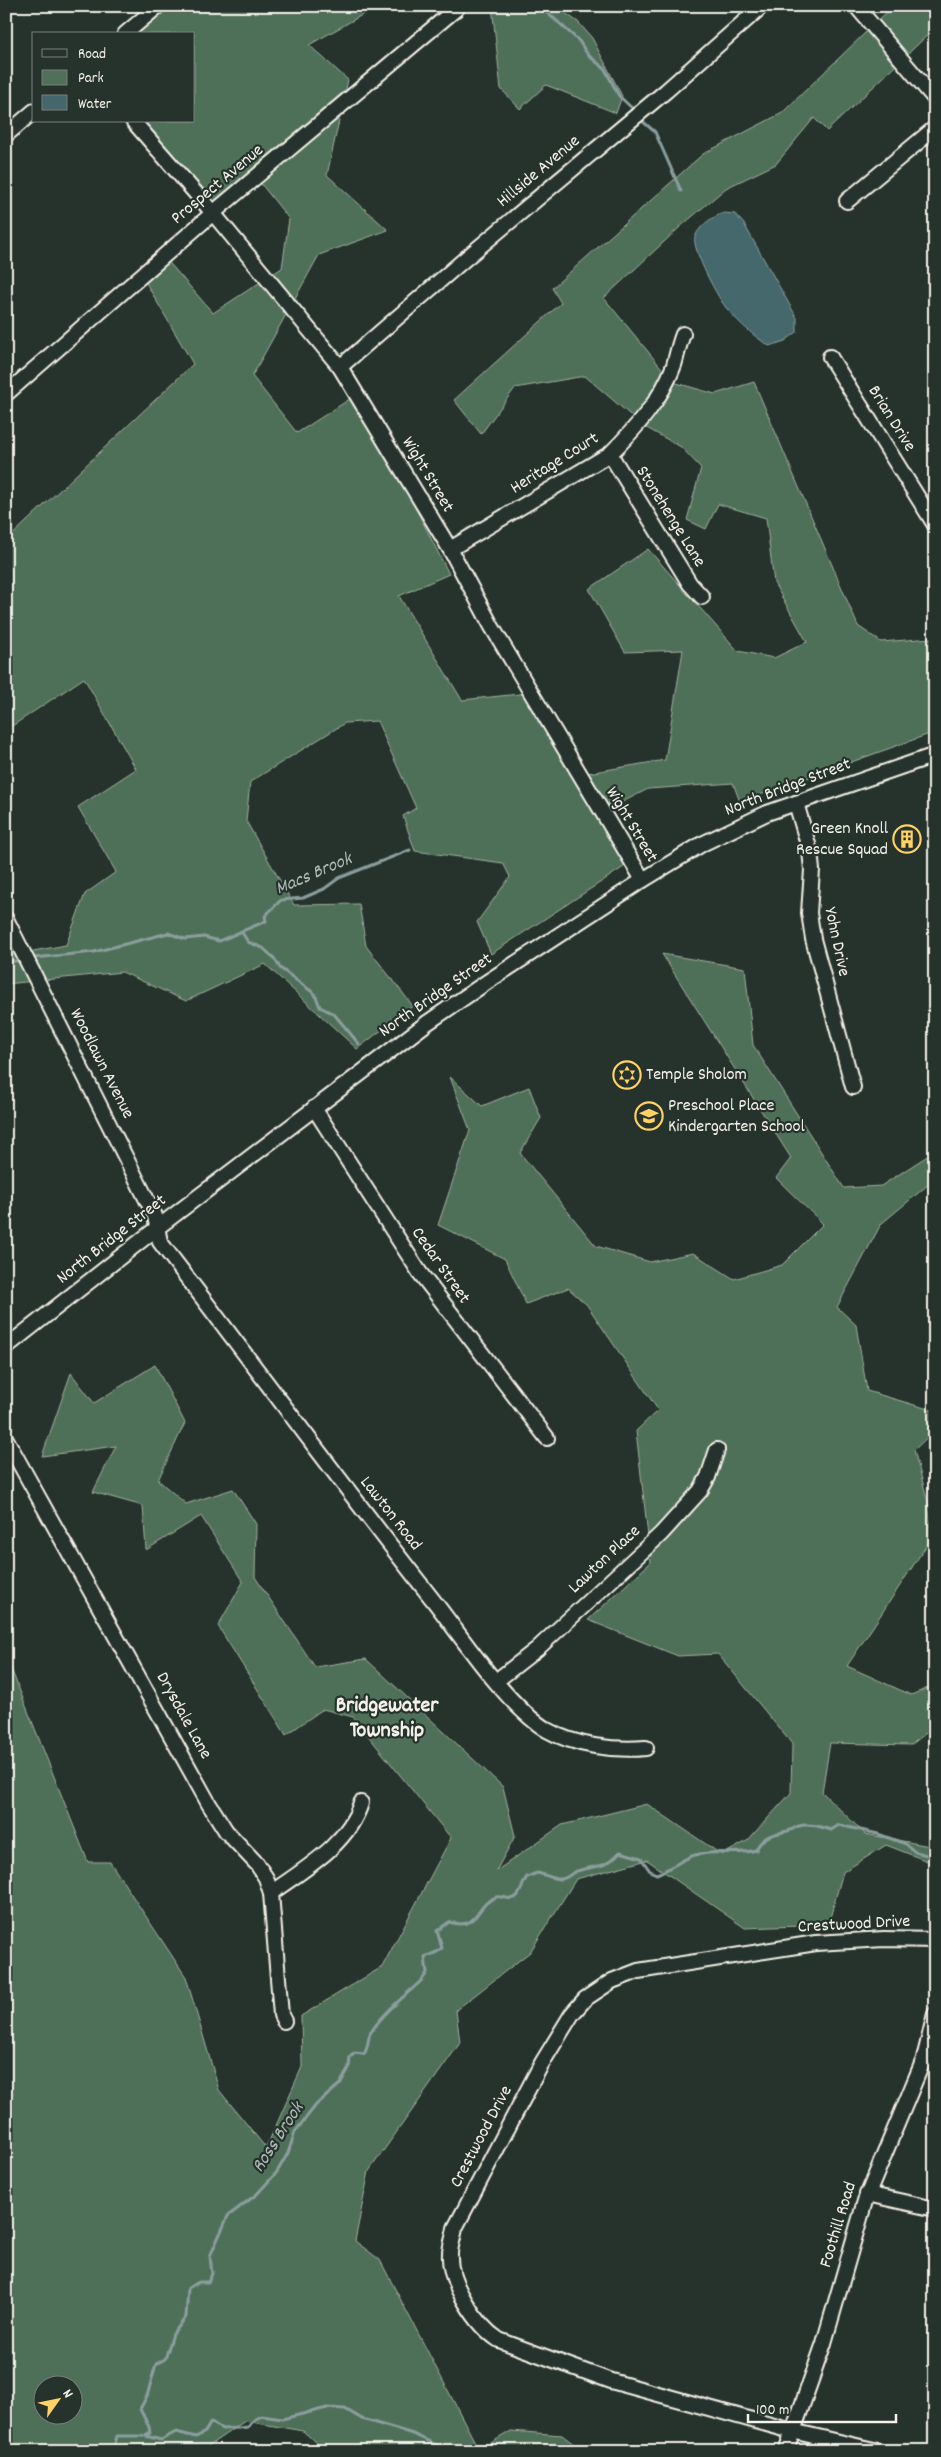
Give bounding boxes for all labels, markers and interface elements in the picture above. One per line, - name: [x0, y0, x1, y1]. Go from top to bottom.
- legend: [32, 32, 195, 122]
- text: Road: [78, 44, 106, 66]
- text: Park: [78, 68, 104, 90]
- text: Water: [78, 94, 112, 116]
- street label: Hillside Avenue: [492, 130, 586, 214]
- street label: Prospect Avenue: [166, 139, 270, 231]
- street label: Brian Drive: [861, 381, 921, 457]
- street label: Heritage Court: [506, 427, 604, 501]
- street label: Wight Street: [395, 432, 460, 518]
- street label: Stonehenge Lane: [629, 461, 711, 573]
- street label: North Bridge Street: [721, 752, 855, 824]
- street label: Wight Street: [599, 782, 664, 868]
- place label: Green Knoll Rescue Squad: [796, 817, 889, 863]
- building icon: Green Knoll Rescue Squad: [892, 824, 922, 854]
- water label: Macs Brook: [272, 846, 358, 903]
- street label: Yohn Drive: [816, 905, 856, 979]
- street label: North Bridge Street: [374, 947, 498, 1044]
- street label: Woodlawn Avenue: [62, 1005, 140, 1124]
- synagogue icon: Temple Sholom: [612, 1060, 642, 1090]
- place label: Temple Sholom: [646, 1063, 747, 1088]
- place label: Preschool Place Kindergarten School: [668, 1094, 805, 1140]
- school or university icon: Preschool Place Kindergarten School: [634, 1101, 664, 1131]
- street label: North Bridge Street: [52, 1189, 172, 1291]
- street label: Cedar Street: [404, 1223, 476, 1310]
- street label: Lawton Road: [353, 1472, 427, 1556]
- street label: Lawton Place: [563, 1520, 647, 1600]
- street label: Drysdale Lane: [149, 1668, 217, 1764]
- district label: Bridgewater Township: [336, 1691, 439, 1747]
- street label: Crestwood Drive: [797, 1910, 911, 1940]
- street label: Crestwood Drive: [445, 2081, 519, 2193]
- water label: Ross Brook: [246, 2096, 313, 2178]
- street label: Foothill Road: [814, 2179, 864, 2271]
- north arrow: [32, 2374, 82, 2424]
- text: N: [57, 2386, 78, 2402]
- scale bar: [748, 2392, 896, 2424]
- text: 100 m: [756, 2400, 789, 2422]

